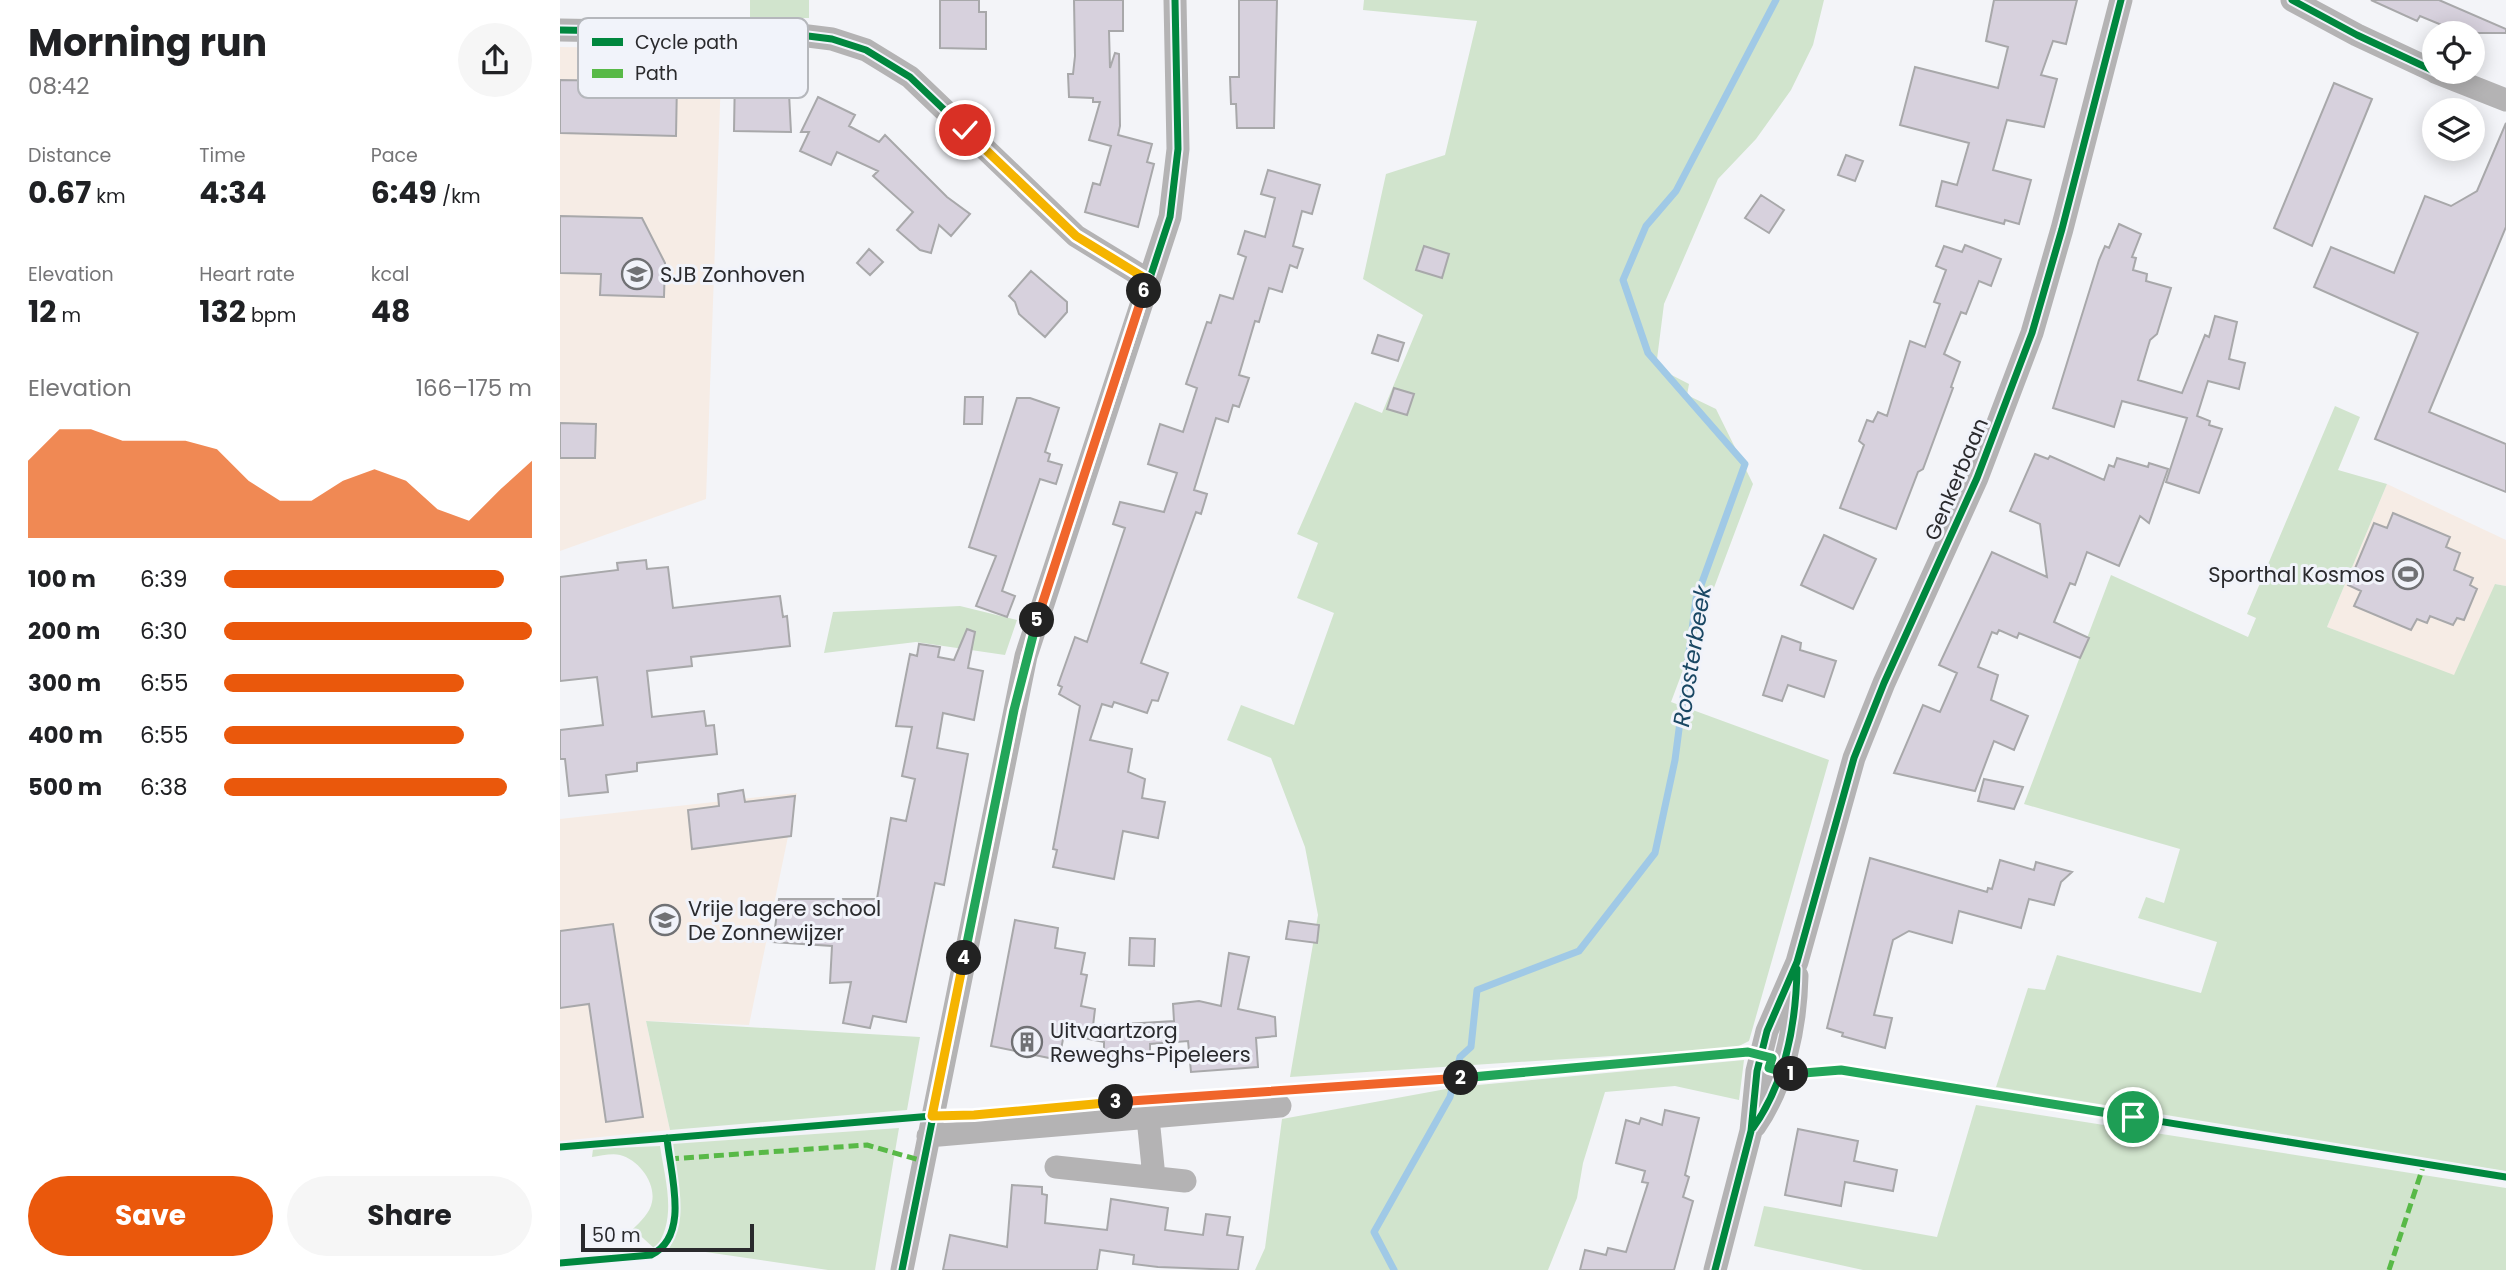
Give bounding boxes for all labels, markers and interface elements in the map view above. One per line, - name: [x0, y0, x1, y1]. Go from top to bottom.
- text: Morning run: [28, 16, 267, 69]
- legend: [578, 18, 808, 98]
- map controls: [2422, 21, 2485, 161]
- button: locate: [2422, 21, 2485, 84]
- button: share: [458, 23, 532, 97]
- text: Cycle path: [635, 29, 738, 56]
- text: Path: [635, 60, 678, 87]
- text: 08:42: [28, 70, 90, 102]
- button: layers: [2422, 98, 2485, 161]
- pin: [935, 100, 995, 160]
- icon: check: [946, 111, 984, 149]
- text: Distance: [28, 142, 111, 169]
- text: Time: [199, 142, 246, 169]
- text: Pace: [371, 142, 418, 169]
- text: 0.67: [28, 171, 91, 214]
- text: 4:34: [199, 171, 267, 214]
- text: 6:49: [371, 171, 437, 214]
- text: km: [91, 183, 126, 210]
- text: /km: [437, 183, 481, 210]
- school or university icon: SJB Zonhoven: [620, 257, 654, 291]
- place label: SJB Zonhoven: [660, 260, 805, 289]
- text: Elevation: [28, 261, 114, 288]
- text: Heart rate: [199, 261, 295, 288]
- text: kcal: [371, 261, 410, 288]
- pin: 6: [1126, 274, 1162, 308]
- text: 6: [1137, 277, 1150, 304]
- text: 12: [28, 290, 56, 333]
- text: 132: [199, 290, 246, 333]
- text: 48: [371, 290, 410, 333]
- text: m: [56, 302, 81, 329]
- text: bpm: [246, 302, 296, 329]
- text: Elevation: [28, 372, 132, 404]
- text: 166–175 m: [416, 372, 532, 404]
- street label: Genkerbaan: [1917, 413, 1995, 545]
- sports icon: Sporthal Kosmos: [2391, 557, 2425, 591]
- place label: Sporthal Kosmos: [2208, 560, 2385, 589]
- text: 100 m: [28, 563, 96, 595]
- text: 6:39: [140, 563, 188, 595]
- water label: Roosterbeek: [1665, 582, 1719, 729]
- pin: 5: [1020, 602, 1054, 638]
- text: 5: [1030, 606, 1043, 633]
- text: 200 m: [28, 615, 100, 647]
- text: 6:30: [140, 615, 188, 647]
- text: 300 m: [28, 667, 101, 699]
- text: 6:55: [140, 667, 188, 699]
- text: 400 m: [28, 719, 103, 751]
- text: 6:55: [140, 719, 188, 751]
- text: 500 m: [28, 771, 102, 803]
- text: 6:38: [140, 771, 188, 803]
- place label: Vrije lagere school De Zonnewijzer: [688, 894, 881, 947]
- school or university icon: Vrije lagere school De Zonnewijzer: [648, 903, 682, 937]
- pin: 4: [946, 940, 982, 976]
- text: 4: [957, 944, 970, 971]
- place label: Uitvaartzorg Reweghs-Pipeleers: [1050, 1016, 1251, 1069]
- building icon: Uitvaartzorg Reweghs-Pipeleers: [1010, 1025, 1044, 1059]
- pin: 1: [1774, 1056, 1808, 1092]
- pin: 2: [1444, 1060, 1478, 1096]
- text: 1: [1787, 1060, 1794, 1087]
- text: 2: [1455, 1064, 1466, 1091]
- pin: 3: [1098, 1084, 1134, 1120]
- pin: [2103, 1087, 2163, 1147]
- text: 3: [1110, 1088, 1121, 1115]
- icon: arrive: [2114, 1098, 2152, 1136]
- button: Save: [28, 1176, 273, 1256]
- button: Share: [287, 1176, 532, 1256]
- scale bar: [581, 1221, 754, 1253]
- text: 50 m: [592, 1222, 641, 1249]

